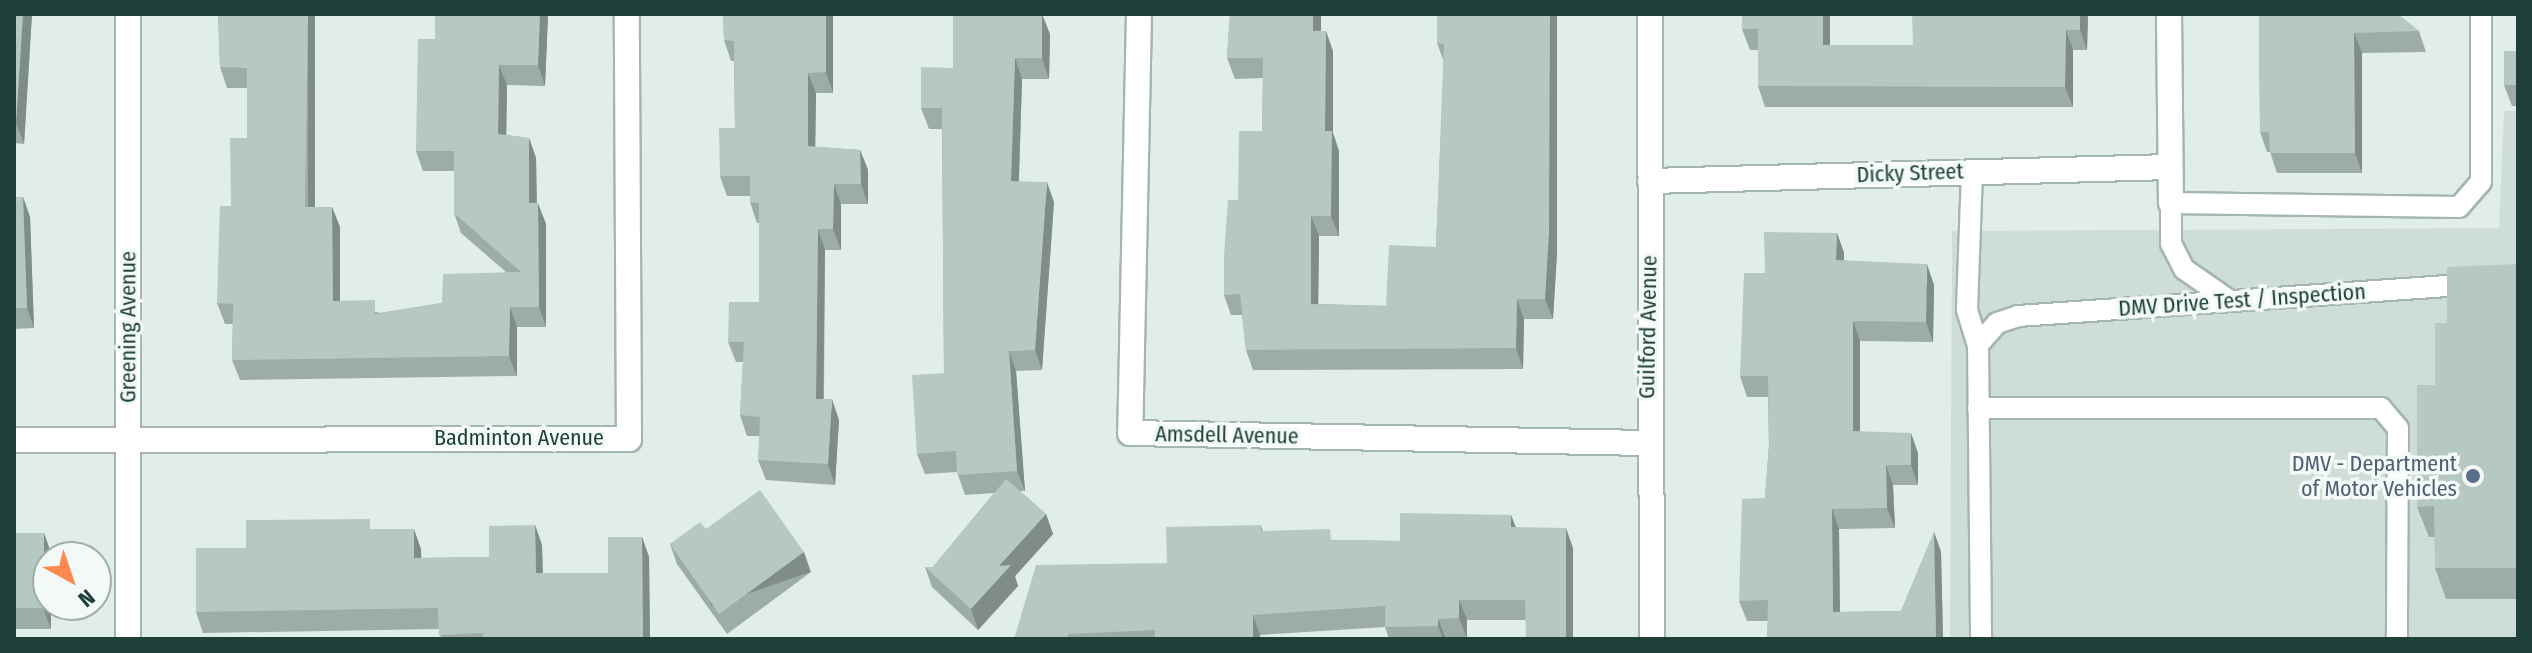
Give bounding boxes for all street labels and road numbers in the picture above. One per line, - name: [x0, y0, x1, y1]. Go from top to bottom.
- street label: Dicky Street: [1856, 158, 1964, 188]
- street label: Greening Avenue: [115, 251, 141, 403]
- street label: Guilford Avenue: [1634, 255, 1662, 399]
- street label: DMV Drive Test / Inspection: [2117, 278, 2367, 322]
- street label: Amsdell Avenue: [1155, 421, 1299, 449]
- street label: Badminton Avenue: [434, 425, 604, 451]

